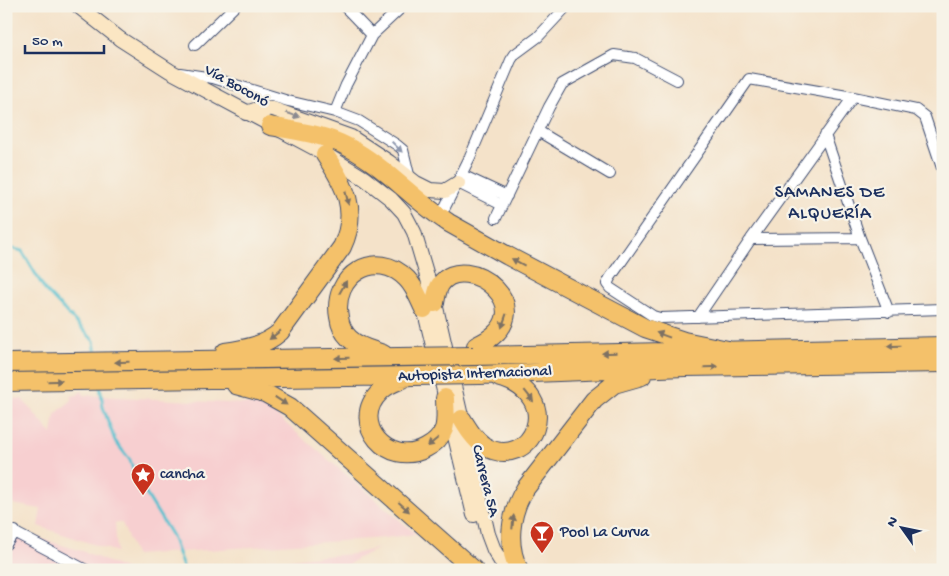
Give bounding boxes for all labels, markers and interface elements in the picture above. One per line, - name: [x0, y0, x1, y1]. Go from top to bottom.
- scale bar: [25, 22, 104, 54]
- text: 50 m: [32, 33, 63, 51]
- street label: Vía Boconó: [199, 61, 272, 113]
- one-way arrow: [286, 112, 301, 120]
- one-way arrow: [391, 141, 403, 153]
- district label: SAMANES DE ALQUERÍA: [775, 183, 885, 225]
- one-way arrow: [343, 190, 351, 205]
- one-way arrow: [511, 258, 525, 266]
- one-way arrow: [339, 280, 347, 294]
- one-way arrow: [500, 313, 507, 328]
- one-way arrow: [269, 330, 282, 341]
- one-way arrow: [655, 331, 670, 339]
- one-way arrow: [886, 342, 902, 350]
- one-way arrow: [601, 349, 617, 357]
- one-way arrow: [334, 354, 350, 362]
- one-way arrow: [113, 358, 129, 366]
- street label: Autopista Internacional: [398, 363, 552, 387]
- one-way arrow: [703, 363, 719, 371]
- one-way arrow: [47, 377, 63, 385]
- one-way arrow: [524, 390, 535, 403]
- one-way arrow: [274, 396, 287, 406]
- one-way arrow: [427, 437, 440, 448]
- street label: Carrera 5A: [466, 443, 502, 520]
- place icon: cancha: [130, 462, 156, 496]
- place label: cancha: [160, 466, 206, 485]
- one-way arrow: [397, 502, 410, 513]
- north arrow: [876, 504, 926, 554]
- one-way arrow: [509, 514, 517, 530]
- text: N: [884, 514, 903, 531]
- bar icon: Pool La Curva: [529, 520, 555, 554]
- place label: Pool La Curva: [559, 524, 650, 543]

